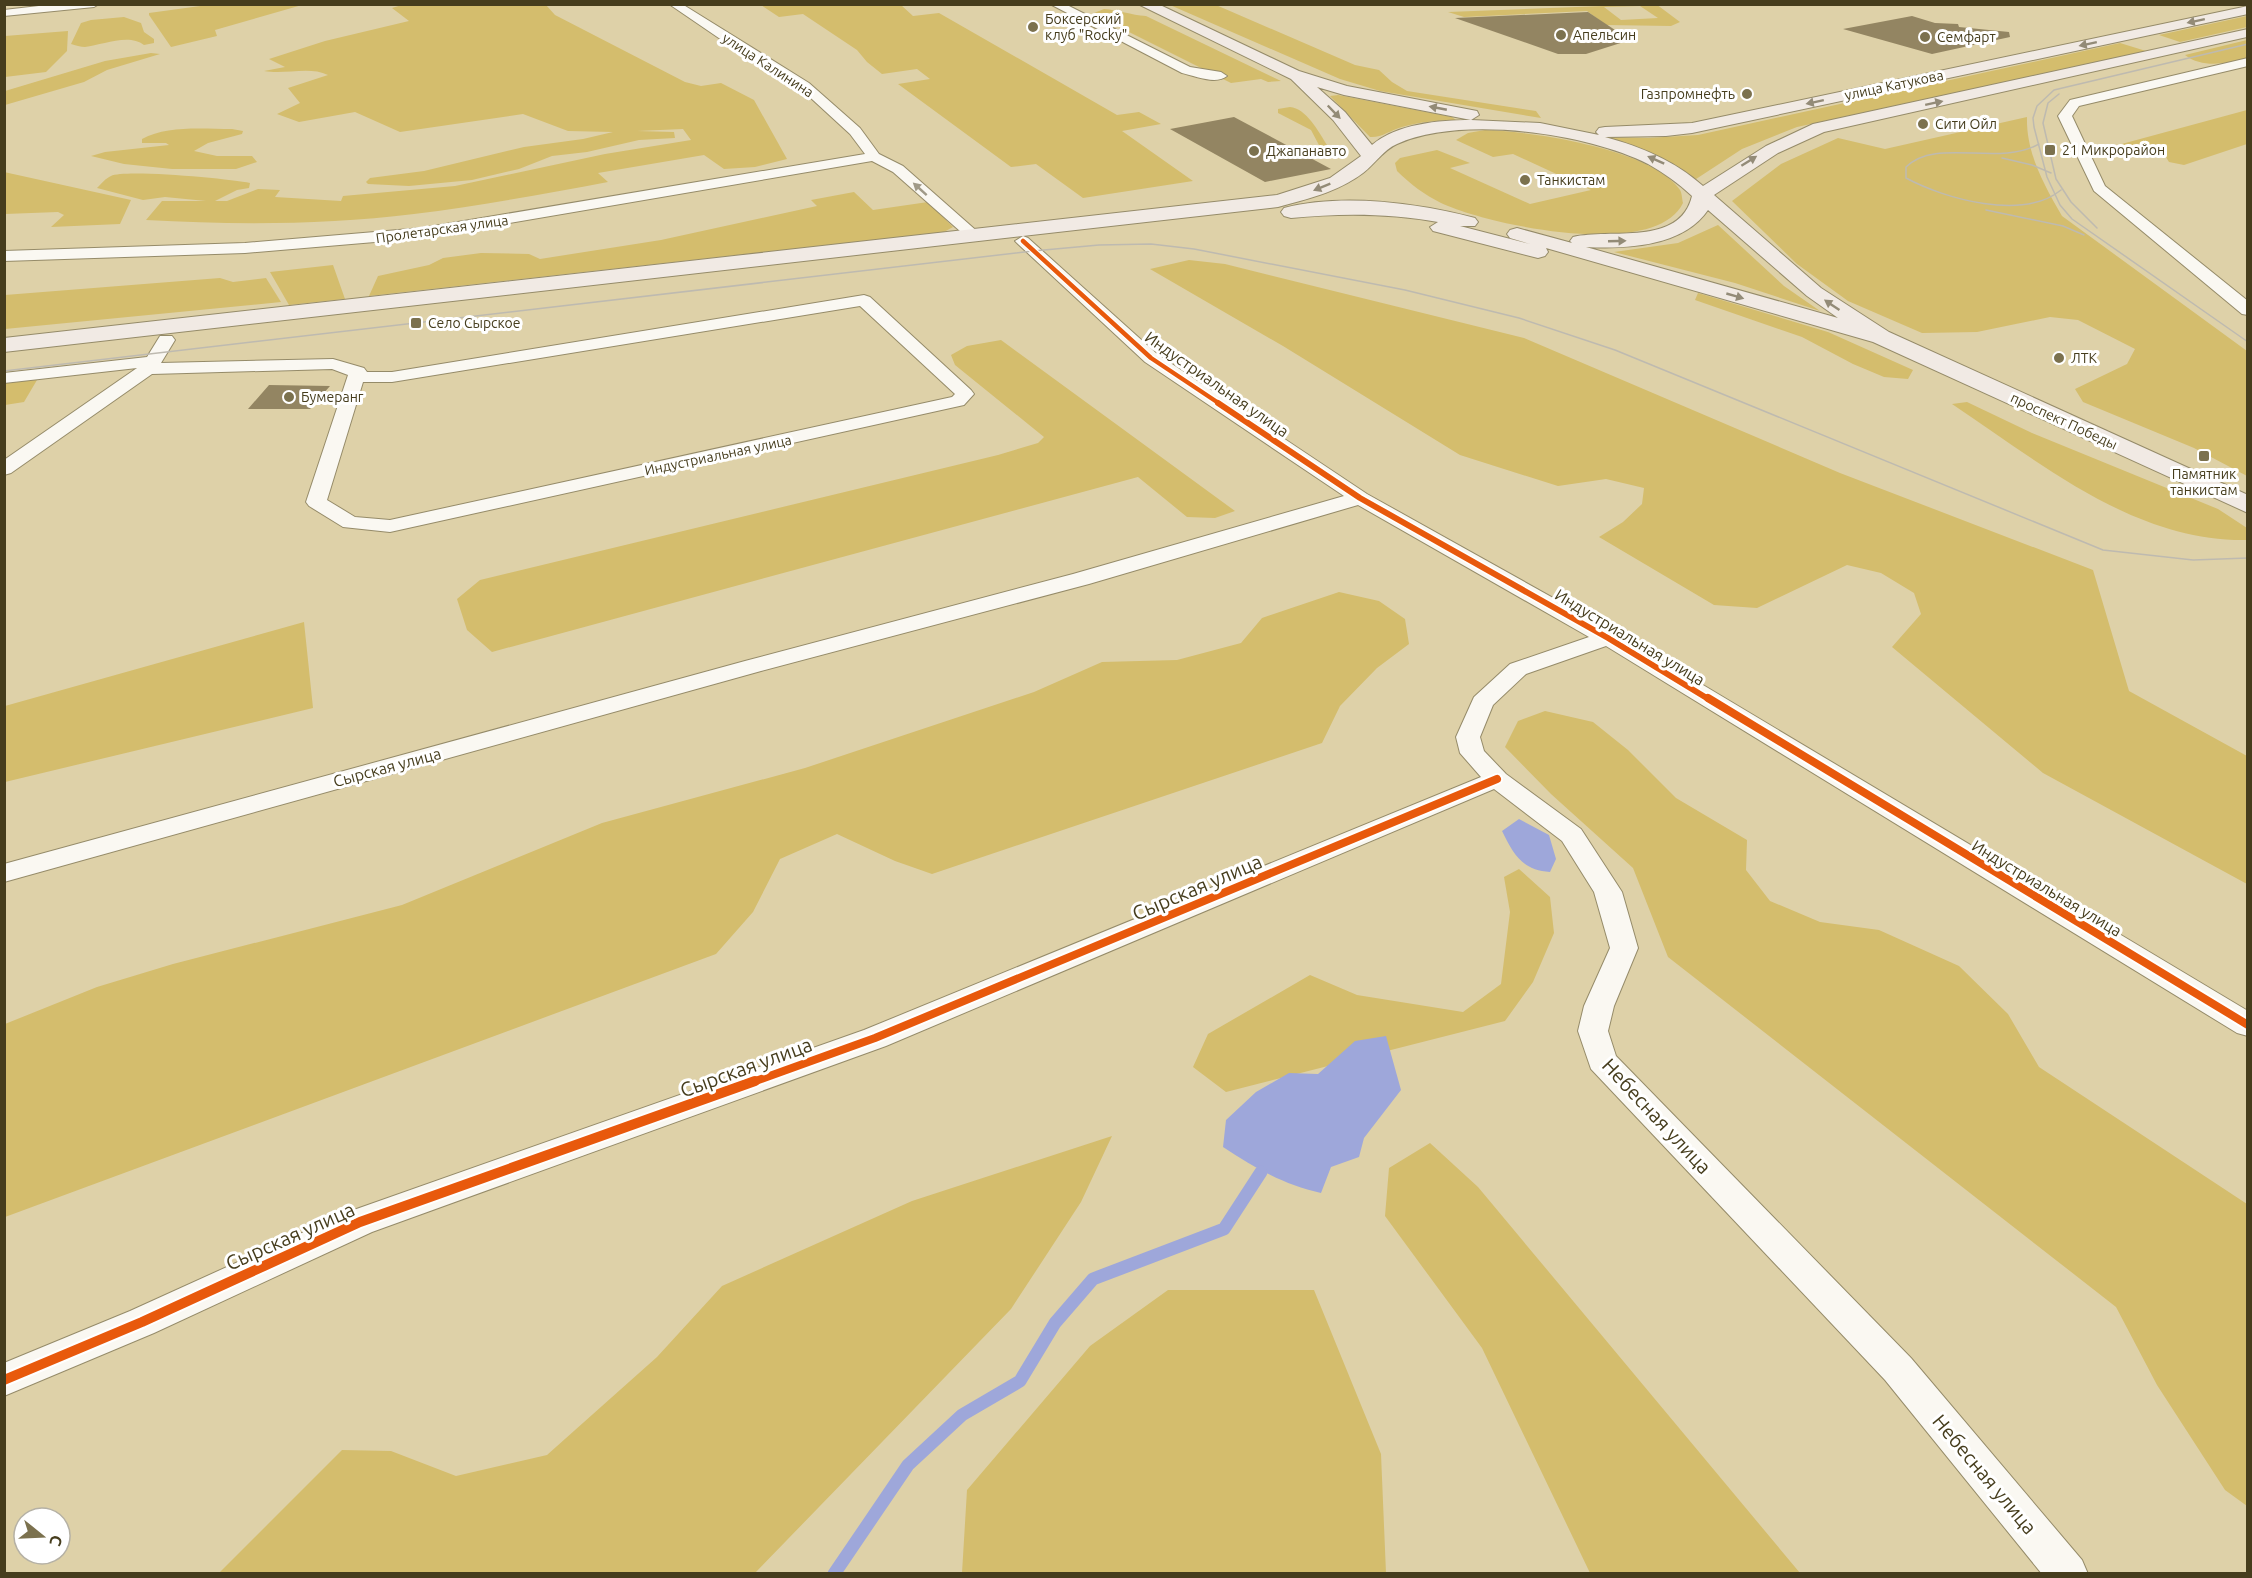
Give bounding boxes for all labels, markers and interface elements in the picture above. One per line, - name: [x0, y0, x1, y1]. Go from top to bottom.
- place label: Боксерский клуб "Rocky": [1045, 11, 1127, 43]
- one-way arrow: [2187, 16, 2206, 26]
- marker: Боксерский клуб "Rocky": [1026, 20, 1040, 34]
- place label: Апельсин: [1573, 27, 1636, 43]
- marker: Апельсин: [1554, 28, 1568, 42]
- place label: Семфарт: [1937, 29, 1996, 45]
- street label: улица Калинина: [719, 30, 817, 100]
- marker: Семфарт: [1918, 30, 1932, 44]
- one-way arrow: [2078, 40, 2097, 49]
- street label: улица Катукова: [1843, 67, 1945, 103]
- place label: Газпромнефть: [1641, 86, 1735, 102]
- marker: Газпромнефть: [1740, 87, 1754, 101]
- one-way arrow: [1805, 98, 1824, 107]
- one-way arrow: [1924, 98, 1943, 107]
- one-way arrow: [1428, 103, 1447, 112]
- one-way arrow: [1327, 105, 1341, 120]
- place label: Сити Ойл: [1935, 116, 1997, 132]
- marker: Сити Ойл: [1916, 117, 1930, 131]
- place label: 21 Микрорайон: [2062, 142, 2165, 158]
- place label: Джапанавто: [1266, 143, 1346, 159]
- marker: 21 Микрорайон: [2043, 143, 2057, 157]
- marker: Джапанавто: [1247, 144, 1261, 158]
- one-way arrow: [1646, 155, 1664, 165]
- one-way arrow: [1741, 156, 1757, 167]
- place label: Танкистам: [1537, 172, 1605, 188]
- marker: Танкистам: [1518, 173, 1532, 187]
- one-way arrow: [913, 182, 928, 196]
- one-way arrow: [1313, 182, 1331, 192]
- street label: Пролетарская улица: [375, 212, 509, 246]
- one-way arrow: [1607, 236, 1626, 246]
- one-way arrow: [1726, 292, 1744, 301]
- one-way arrow: [1825, 299, 1841, 311]
- place label: Село Сырское: [428, 315, 520, 331]
- marker: Село Сырское: [409, 316, 423, 330]
- street label: Индустриальная улица: [1142, 327, 1292, 441]
- place label: ЛТК: [2071, 350, 2097, 366]
- marker: ЛТК: [2052, 351, 2066, 365]
- place label: Бумеранг: [301, 389, 364, 405]
- street label: проспект Победы: [2008, 389, 2120, 453]
- marker: Бумеранг: [282, 390, 296, 404]
- street label: Индустриальная улица: [643, 432, 793, 478]
- marker: Памятник танкистам: [2197, 449, 2211, 463]
- place label: Памятник танкистам: [2170, 466, 2238, 498]
- street label: Индустриальная улица: [1552, 585, 1708, 689]
- street label: Сырская улица: [331, 744, 443, 790]
- street label: Индустриальная улица: [1969, 836, 2125, 940]
- street label: Сырская улица: [1129, 849, 1265, 925]
- street label: Сырская улица: [677, 1032, 815, 1102]
- street label: Небесная улица: [1598, 1054, 1716, 1178]
- street label: Сырская улица: [222, 1197, 358, 1275]
- street label: Небесная улица: [1928, 1410, 2042, 1538]
- north arrow: [12, 1506, 72, 1566]
- text: С: [46, 1533, 66, 1548]

